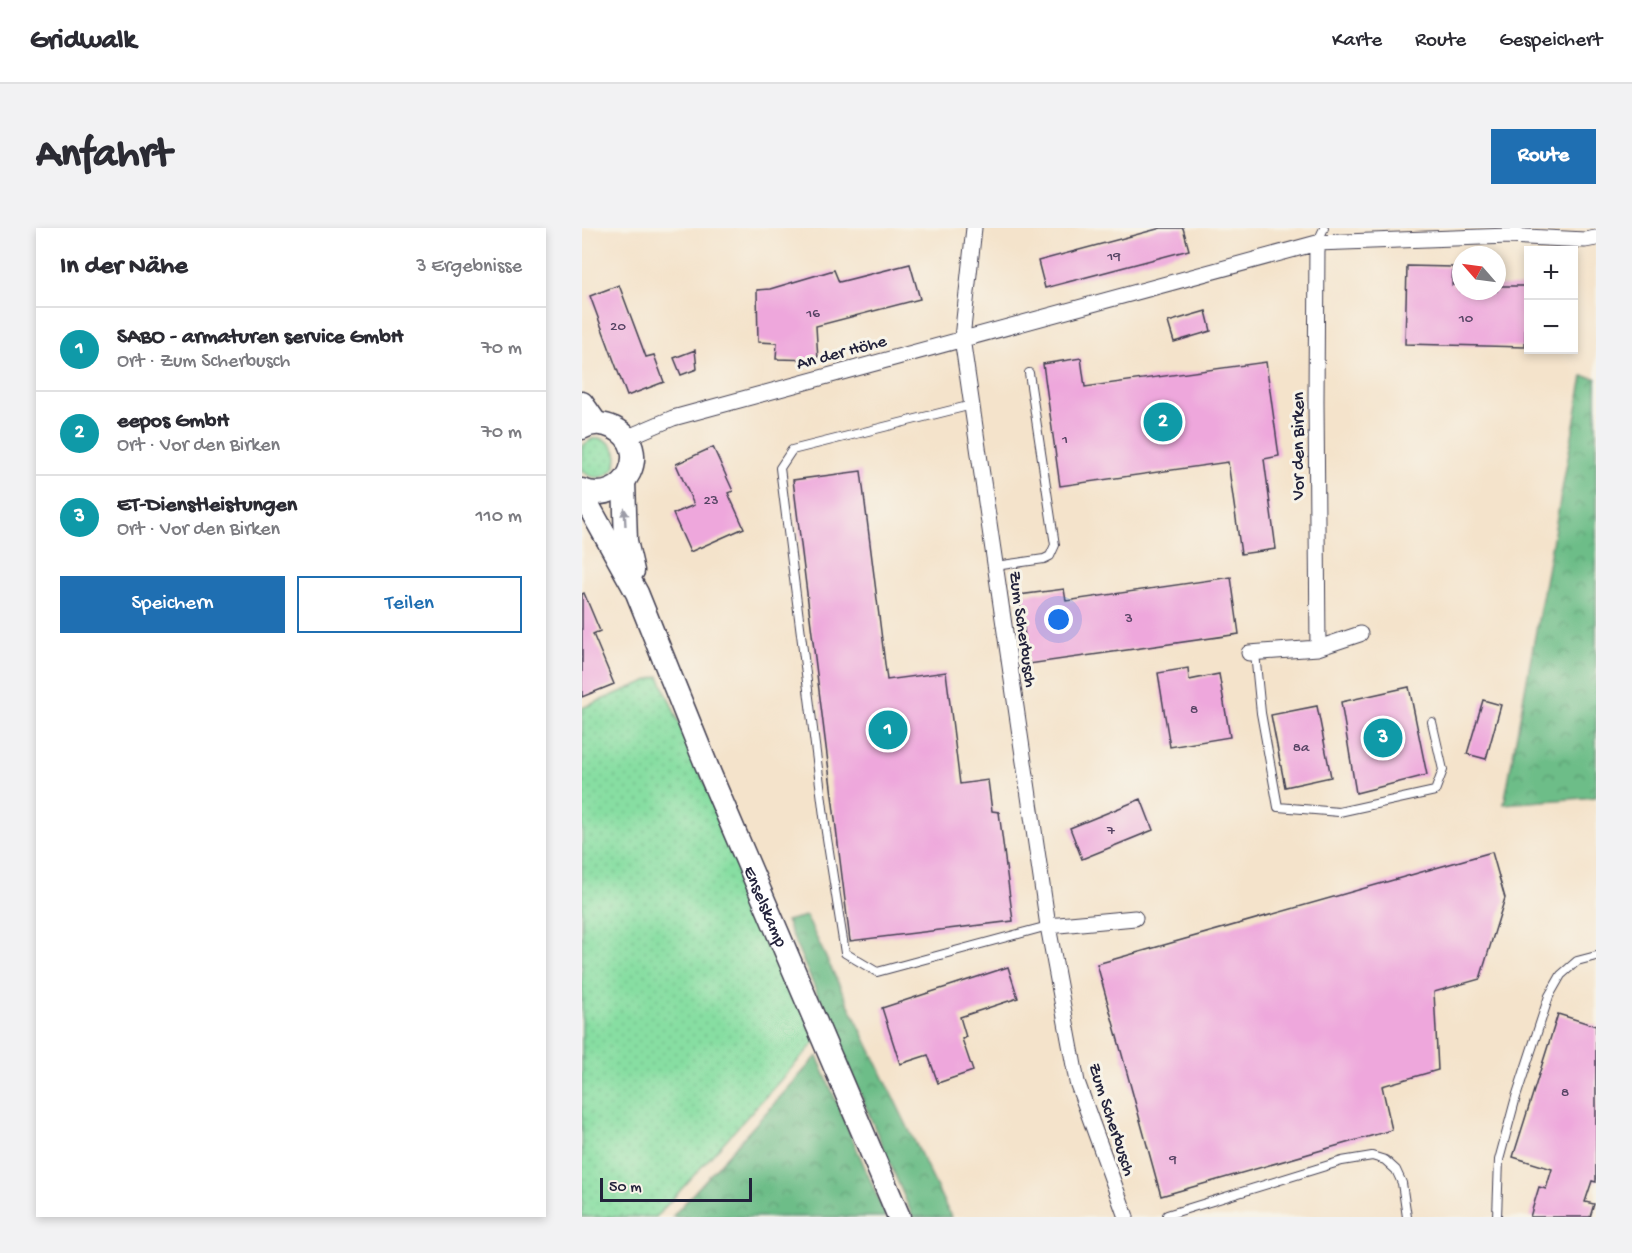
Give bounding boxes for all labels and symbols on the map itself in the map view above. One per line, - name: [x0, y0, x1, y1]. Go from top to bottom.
- north arrow: [1452, 246, 1506, 300]
- house number: 19: [1106, 248, 1121, 266]
- house number: 16: [805, 305, 820, 323]
- house number: 10: [1458, 310, 1474, 328]
- house number: 20: [610, 318, 626, 336]
- street label: An der Höhe: [794, 331, 890, 376]
- street label: Vor den Birken: [1289, 392, 1310, 501]
- pin: 2: [1144, 400, 1182, 444]
- house number: 1: [1061, 431, 1068, 449]
- house number: 23: [703, 492, 719, 510]
- one-way arrow: [620, 508, 629, 527]
- street label: Zum Scherbusch: [1003, 570, 1040, 689]
- your location: [1044, 605, 1073, 634]
- house number: 3: [1124, 610, 1133, 628]
- house number: 8: [1190, 701, 1198, 719]
- pin: 1: [868, 708, 908, 752]
- pin: 3: [1364, 716, 1402, 760]
- house number: 8a: [1293, 739, 1310, 757]
- house number: 7: [1106, 822, 1116, 840]
- street label: Enselskamp: [738, 863, 791, 951]
- street label: Zum Scherbusch: [1083, 1061, 1139, 1179]
- house number: 8: [1561, 1084, 1569, 1102]
- house number: 9: [1168, 1151, 1177, 1169]
- scale bar: [600, 1175, 752, 1202]

